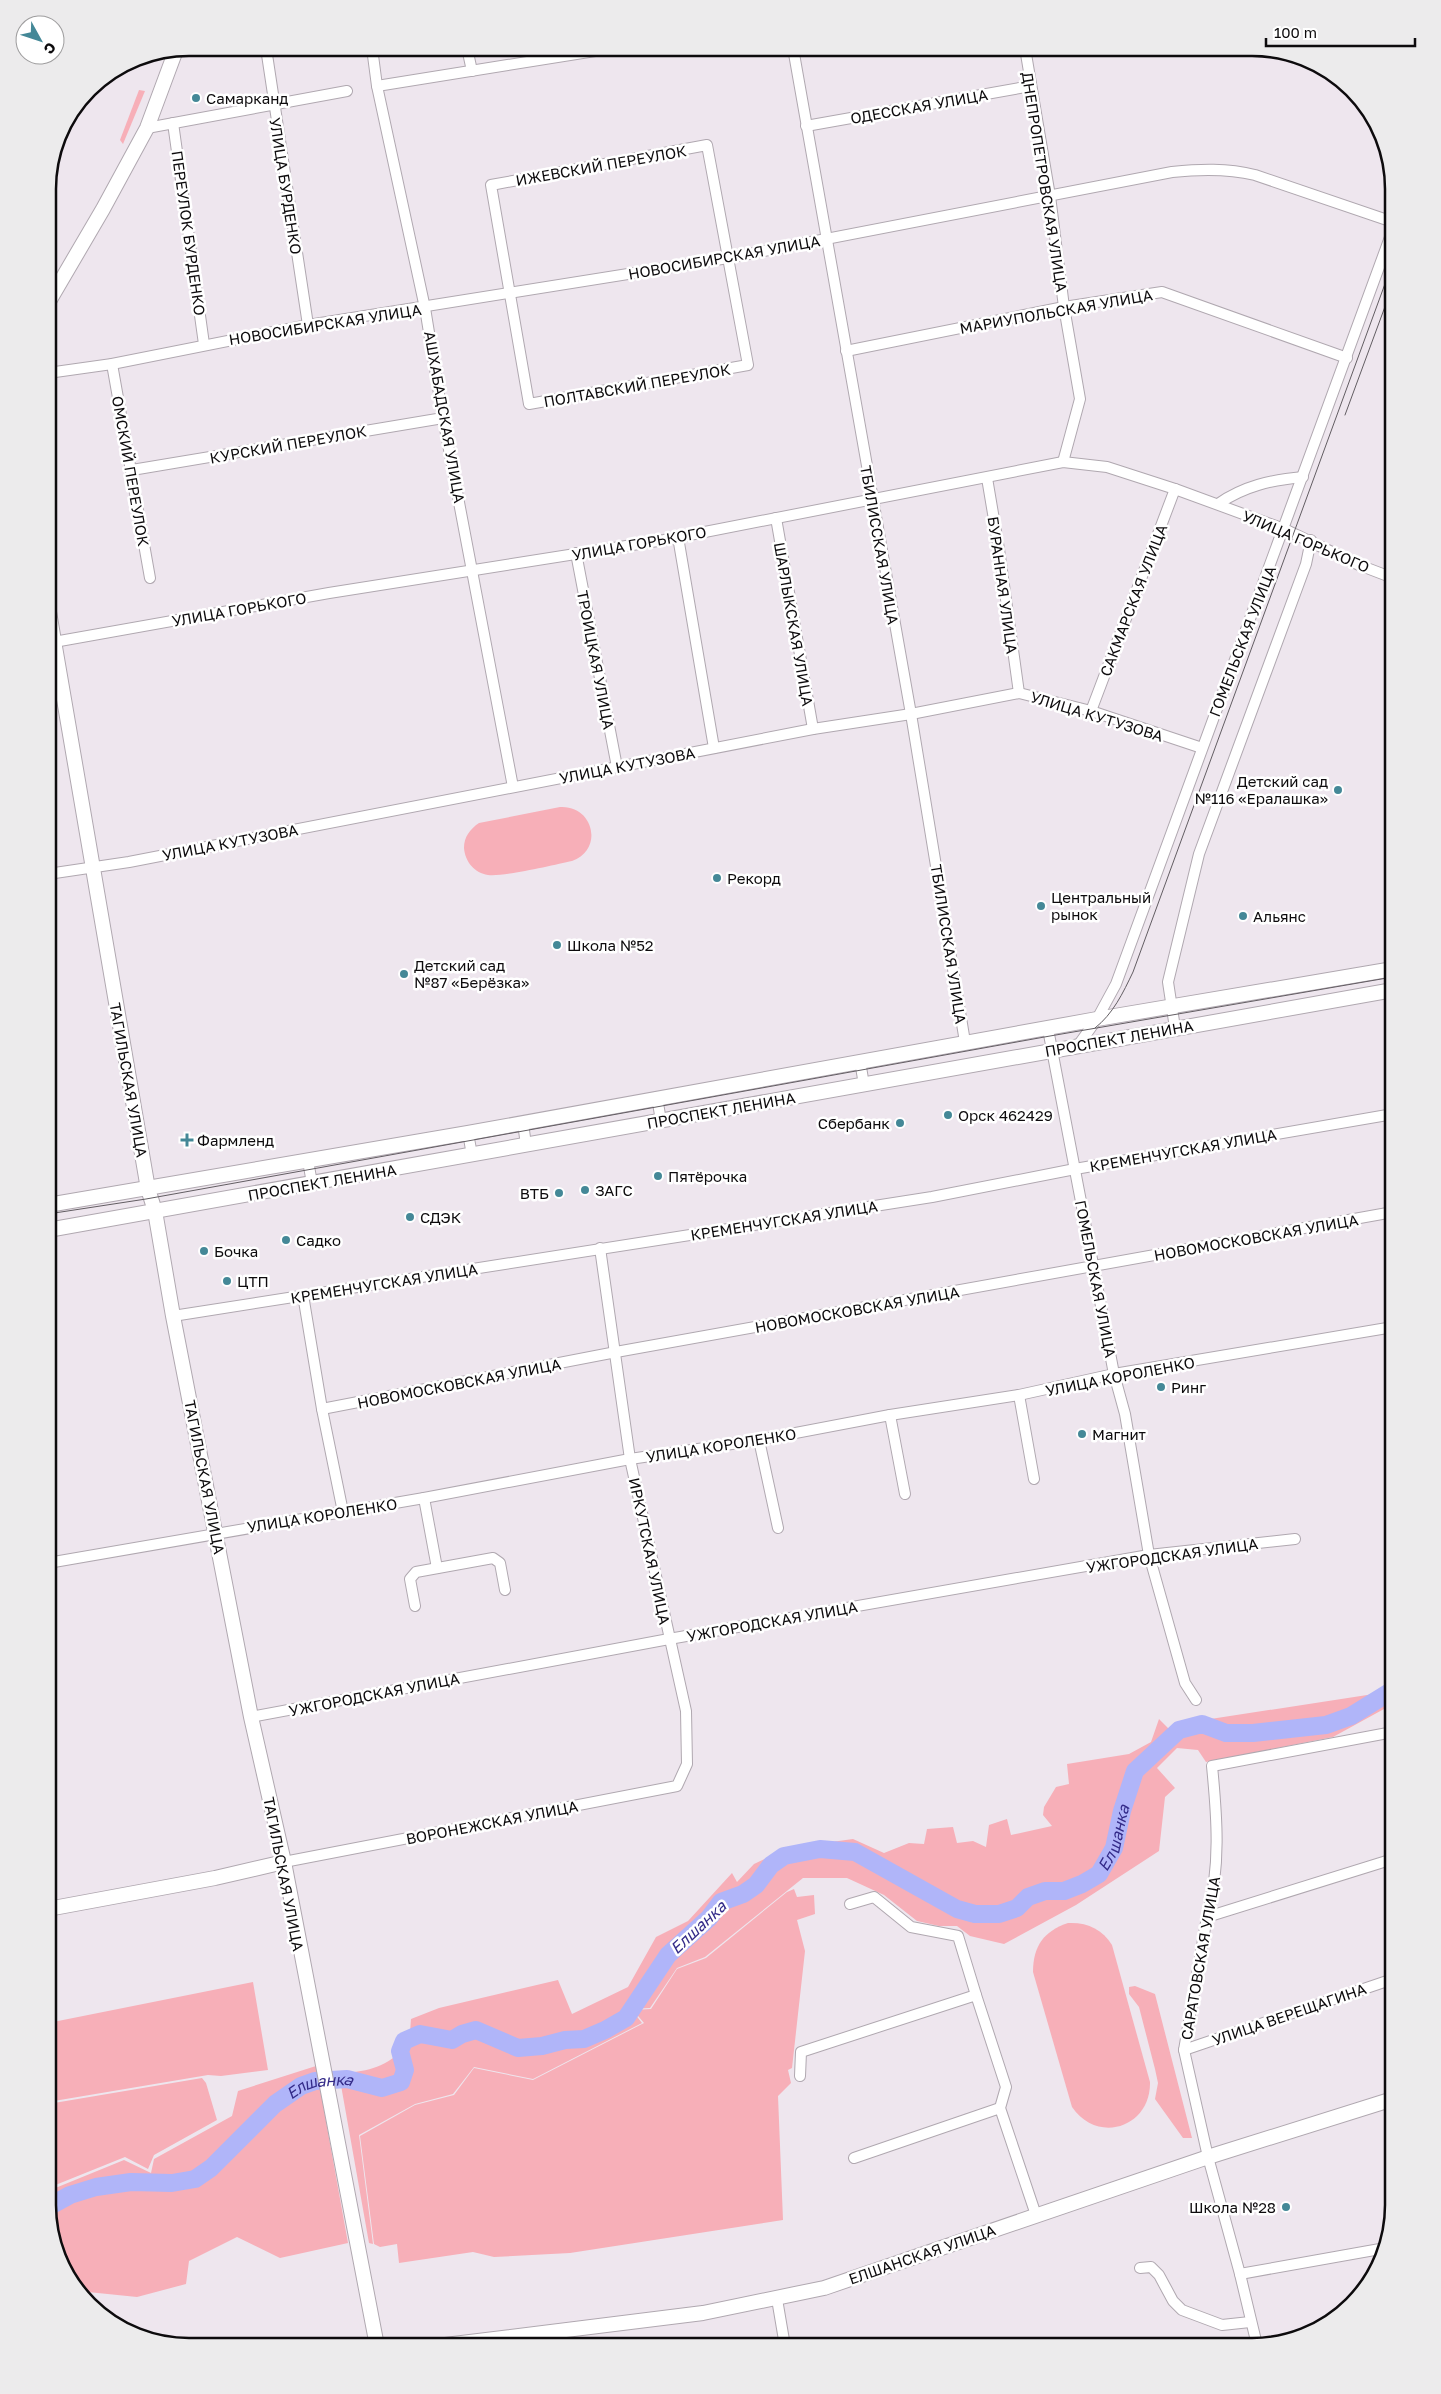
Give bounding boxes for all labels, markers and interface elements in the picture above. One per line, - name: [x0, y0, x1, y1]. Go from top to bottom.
- north arrow: [15, 15, 65, 65]
- scale bar: [1266, 15, 1415, 47]
- text: 100 m: [1274, 23, 1317, 41]
- text: С: [41, 39, 60, 58]
- street label: ДНЕПРОПЕТРОВСКАЯ УЛИЦА: [1019, 71, 1071, 293]
- street label: ОДЕССКАЯ УЛИЦА: [849, 85, 989, 127]
- place label: Самарканд: [206, 89, 288, 107]
- marker: Самарканд: [190, 92, 202, 104]
- street label: УЛИЦА БУРДЕНКО: [266, 116, 306, 256]
- street label: ИЖЕВСКИЙ ПЕРЕУЛОК: [514, 141, 688, 189]
- street label: ПЕРЕУЛОК БУРДЕНКО: [169, 149, 209, 317]
- street label: НОВОСИБИРСКАЯ УЛИЦА: [627, 231, 821, 283]
- street label: МАРИУПОЛЬСКАЯ УЛИЦА: [958, 285, 1154, 337]
- street label: НОВОСИБИРСКАЯ УЛИЦА: [227, 300, 423, 348]
- street label: АШХАБАДСКАЯ УЛИЦА: [421, 330, 469, 504]
- street label: ПОЛТАВСКИЙ ПЕРЕУЛОК: [542, 360, 732, 410]
- street label: ОМСКИЙ ПЕРЕУЛОК: [109, 394, 153, 548]
- street label: КУРСКИЙ ПЕРЕУЛОК: [208, 421, 368, 467]
- street label: ТБИЛИССКАЯ УЛИЦА: [857, 464, 903, 626]
- street label: УЛИЦА ГОРЬКОГО: [1240, 506, 1372, 576]
- street label: БУРАННАЯ УЛИЦА: [984, 515, 1022, 655]
- street label: САКМАРСКАЯ УЛИЦА: [1096, 521, 1170, 679]
- street label: УЛИЦА ГОРЬКОГО: [570, 522, 708, 564]
- street label: ШАРЛЫКСКАЯ УЛИЦА: [771, 541, 817, 707]
- street label: ГОМЕЛЬСКАЯ УЛИЦА: [1205, 563, 1279, 719]
- street label: УЛИЦА ГОРЬКОГО: [170, 588, 308, 630]
- street label: ТРОИЦКАЯ УЛИЦА: [574, 589, 618, 731]
- street label: УЛИЦА КУТУЗОВА: [1028, 687, 1166, 745]
- street label: УЛИЦА КУТУЗОВА: [558, 743, 696, 787]
- place label: Детский сад №116 «Ералашка»: [1194, 772, 1328, 807]
- marker: Детский сад №116 «Ералашка»: [1332, 784, 1344, 796]
- street label: УЛИЦА КУТУЗОВА: [161, 820, 299, 864]
- street label: ТБИЛИССКАЯ УЛИЦА: [927, 863, 971, 1025]
- place label: Рекорд: [727, 869, 781, 887]
- marker: Рекорд: [711, 872, 723, 884]
- place label: Центральный рынок: [1051, 888, 1151, 923]
- marker: Центральный рынок: [1035, 900, 1047, 912]
- place label: Альянс: [1253, 907, 1306, 925]
- marker: Альянс: [1237, 910, 1249, 922]
- place label: Школа №52: [567, 936, 654, 954]
- marker: Школа №52: [551, 939, 563, 951]
- place label: Детский сад №87 «Берёзка»: [414, 956, 529, 991]
- marker: Детский сад №87 «Берёзка»: [398, 968, 410, 980]
- street label: ТАГИЛЬСКАЯ УЛИЦА: [107, 1001, 151, 1159]
- street label: ПРОСПЕКТ ЛЕНИНА: [1043, 1016, 1195, 1060]
- street label: ПРОСПЕКТ ЛЕНИНА: [645, 1088, 797, 1132]
- place label: Орск 462429: [958, 1106, 1053, 1124]
- marker: Орск 462429: [942, 1109, 954, 1121]
- place label: Сбербанк: [818, 1114, 890, 1132]
- marker: Сбербанк: [894, 1117, 906, 1129]
- street label: КРЕМЕНЧУГСКАЯ УЛИЦА: [1088, 1125, 1278, 1175]
- place label: Фармленд: [197, 1131, 274, 1149]
- marker: Фармленд: [181, 1134, 193, 1146]
- street label: ПРОСПЕКТ ЛЕНИНА: [246, 1160, 398, 1204]
- place label: Пятёрочка: [668, 1167, 747, 1185]
- marker: Пятёрочка: [652, 1170, 664, 1182]
- place label: ЗАГС: [595, 1181, 633, 1199]
- place label: ВТБ: [520, 1184, 549, 1202]
- marker: ЗАГС: [579, 1184, 591, 1196]
- marker: ВТБ: [553, 1187, 565, 1199]
- street label: КРЕМЕНЧУГСКАЯ УЛИЦА: [689, 1196, 879, 1244]
- street label: ГОМЕЛЬСКАЯ УЛИЦА: [1072, 1199, 1120, 1359]
- place label: СДЭК: [420, 1208, 462, 1226]
- street label: НОВОМОСКОВСКАЯ УЛИЦА: [1152, 1210, 1360, 1264]
- marker: СДЭК: [404, 1211, 416, 1223]
- place label: Садко: [296, 1231, 341, 1249]
- marker: Садко: [280, 1234, 292, 1246]
- place label: Бочка: [214, 1242, 258, 1260]
- marker: Бочка: [198, 1245, 210, 1257]
- street label: КРЕМЕНЧУГСКАЯ УЛИЦА: [289, 1259, 479, 1307]
- place label: ЦТП: [237, 1272, 269, 1290]
- marker: ЦТП: [221, 1275, 233, 1287]
- street label: НОВОМОСКОВСКАЯ УЛИЦА: [753, 1282, 961, 1336]
- street label: УЛИЦА КОРОЛЕНКО: [1044, 1353, 1196, 1399]
- street label: НОВОМОСКОВСКАЯ УЛИЦА: [356, 1354, 562, 1412]
- place label: Ринг: [1171, 1378, 1206, 1396]
- marker: Ринг: [1155, 1381, 1167, 1393]
- street label: ТАГИЛЬСКАЯ УЛИЦА: [181, 1398, 229, 1556]
- street label: УЛИЦА КОРОЛЕНКО: [645, 1424, 797, 1466]
- place label: Магнит: [1092, 1425, 1147, 1443]
- marker: Магнит: [1076, 1428, 1088, 1440]
- street label: ИРКУТСКАЯ УЛИЦА: [626, 1476, 674, 1626]
- street label: УЛИЦА КОРОЛЕНКО: [246, 1494, 398, 1536]
- street label: УЖГОРОДСКАЯ УЛИЦА: [1085, 1534, 1259, 1576]
- street label: УЖГОРОДСКАЯ УЛИЦА: [685, 1597, 859, 1645]
- street label: УЖГОРОДСКАЯ УЛИЦА: [287, 1669, 461, 1719]
- street label: ТАГИЛЬСКАЯ УЛИЦА: [260, 1795, 308, 1953]
- street label: ВОРОНЕЖСКАЯ УЛИЦА: [404, 1796, 580, 1848]
- water label: Елшанка: [1093, 1801, 1134, 1875]
- street label: САРАТОВСКАЯ УЛИЦА: [1177, 1875, 1223, 2041]
- water label: Елшанка: [666, 1895, 731, 1958]
- street label: УЛИЦА ВЕРЕЩАГИНА: [1210, 1979, 1368, 2049]
- water label: Елшанка: [282, 2069, 356, 2103]
- place label: Школа №28: [1189, 2198, 1276, 2216]
- marker: Школа №28: [1280, 2201, 1292, 2213]
- street label: ЕЛШАНСКАЯ УЛИЦА: [846, 2220, 998, 2288]

